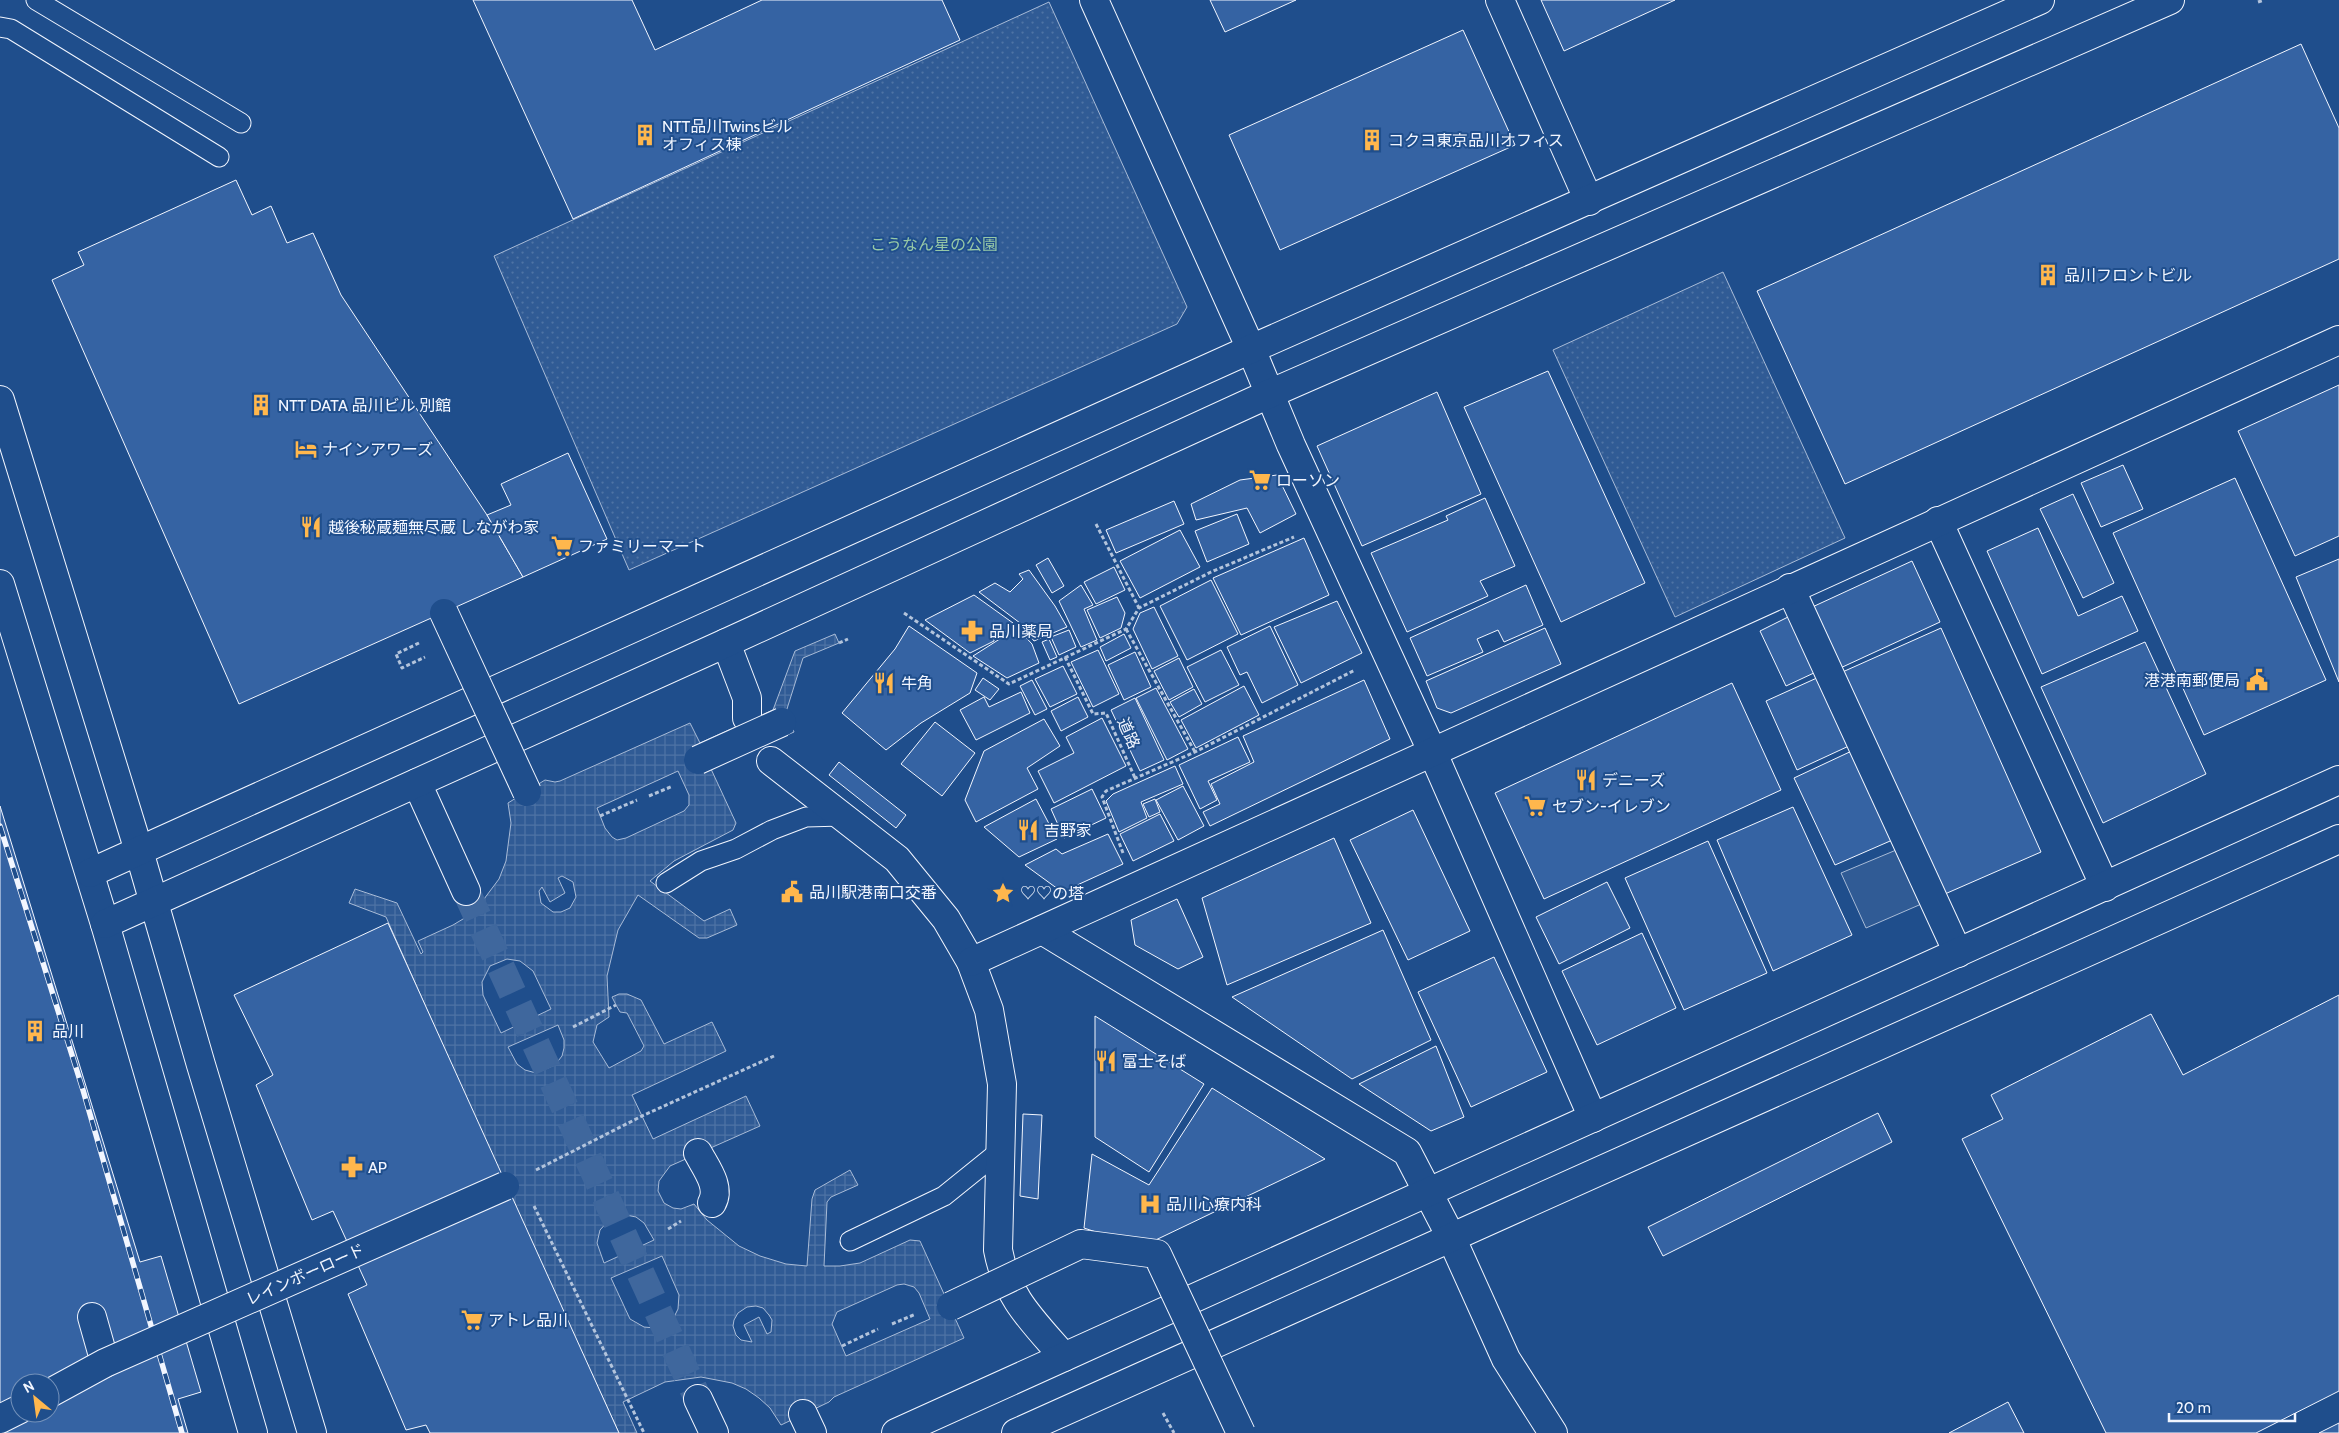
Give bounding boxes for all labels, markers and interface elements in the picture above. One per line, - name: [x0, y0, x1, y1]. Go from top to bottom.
- place label: NTT品川Twinsビル オフィス棟: [662, 117, 792, 154]
- building icon: NTT品川Twinsビル オフィス棟: [632, 122, 658, 148]
- building icon: コクヨ東京品川オフィス: [1359, 127, 1385, 153]
- place label: コクヨ東京品川オフィス: [1388, 131, 1564, 150]
- park label: こうなん星の公園: [870, 235, 998, 254]
- building icon: 品川フロントビル: [2035, 262, 2061, 288]
- place label: 品川フロントビル: [2064, 266, 2192, 285]
- building icon: NTT DATA 品川ビル 別館: [248, 392, 274, 418]
- place label: NTT DATA 品川ビル 別館: [278, 396, 451, 415]
- hotel icon: ナインアワーズ: [293, 436, 319, 462]
- place label: ナインアワーズ: [322, 440, 433, 459]
- supermarket icon: ローソン: [1247, 467, 1273, 493]
- place label: ローソン: [1276, 471, 1340, 490]
- restaurant icon: 越後秘蔵麺無尽蔵 しながわ家: [298, 514, 324, 540]
- place label: 越後秘蔵麺無尽蔵 しながわ家: [328, 518, 540, 537]
- supermarket icon: ファミリーマート: [549, 533, 575, 559]
- place label: ファミリーマート: [578, 537, 706, 556]
- pharmacy icon: 品川薬局: [959, 618, 985, 644]
- place label: 品川薬局: [989, 622, 1053, 641]
- public building icon: 港港南郵便局: [2244, 667, 2270, 693]
- restaurant icon: 牛角: [871, 670, 897, 696]
- place label: 港港南郵便局: [2144, 671, 2240, 690]
- place label: 牛角: [901, 674, 933, 693]
- street label: 道路: [1113, 715, 1144, 752]
- restaurant icon: デニーズ: [1573, 767, 1599, 793]
- place label: デニーズ: [1602, 771, 1665, 790]
- supermarket icon: セブン-イレブン: [1522, 793, 1548, 819]
- place label: セブン-イレブン: [1552, 797, 1671, 816]
- restaurant icon: 吉野家: [1015, 817, 1041, 843]
- place label: 吉野家: [1044, 821, 1092, 840]
- public building icon: 品川駅港南口交番: [779, 879, 805, 905]
- place icon: ♡♡の塔: [990, 880, 1016, 906]
- place label: 品川駅港南口交番: [809, 883, 937, 902]
- place label: ♡♡の塔: [1020, 884, 1084, 903]
- building icon: 品川: [22, 1018, 48, 1044]
- place label: 品川: [52, 1022, 84, 1041]
- restaurant icon: 富士そば: [1093, 1048, 1119, 1074]
- place label: 富士そば: [1122, 1052, 1186, 1071]
- pharmacy icon: AP: [339, 1154, 365, 1180]
- place label: AP: [368, 1158, 387, 1177]
- hospital icon: 品川心療内科: [1137, 1191, 1163, 1217]
- place label: 品川心療内科: [1166, 1195, 1262, 1214]
- street label: レインボーロード: [243, 1240, 368, 1309]
- supermarket icon: アトレ品川: [459, 1307, 485, 1333]
- place label: アトレ品川: [488, 1311, 568, 1330]
- north arrow: [10, 1373, 60, 1423]
- text: N: [20, 1376, 37, 1397]
- scale bar: [2169, 1390, 2295, 1422]
- text: 20 m: [2176, 1399, 2211, 1417]

